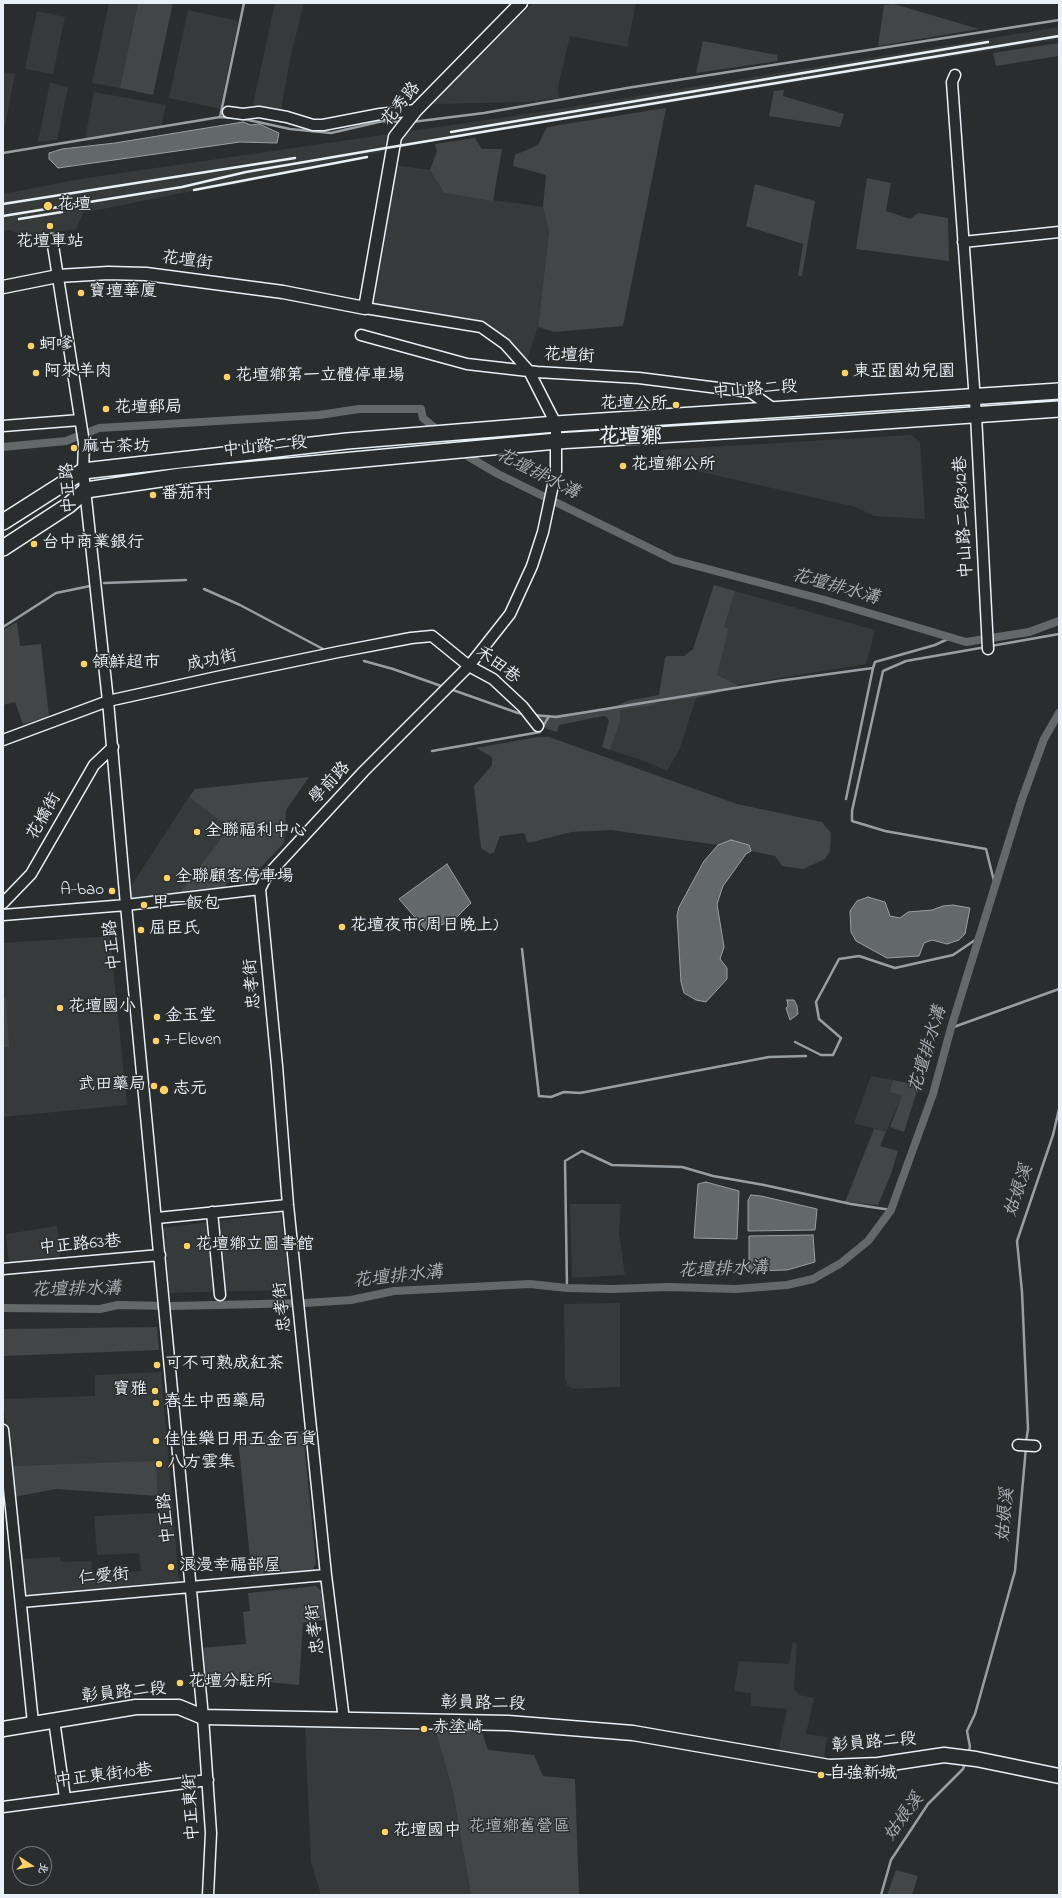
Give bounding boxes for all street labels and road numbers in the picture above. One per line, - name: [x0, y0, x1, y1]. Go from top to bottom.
- street label: 花秀路: [378, 79, 426, 131]
- street label: 花壇街: [160, 248, 214, 276]
- street label: 花壇街: [543, 345, 595, 369]
- street label: 中山路二段: [712, 378, 798, 404]
- street label: 中山路二段: [222, 433, 308, 463]
- street label: 中山路二段312巷: [952, 455, 978, 579]
- street label: 中正路: [58, 462, 82, 514]
- street label: 禾田巷: [470, 643, 524, 689]
- street label: 成功街: [185, 647, 239, 677]
- street label: 學前路: [306, 758, 356, 810]
- street label: 花橋街: [23, 790, 67, 844]
- street label: 中正路: [101, 919, 127, 971]
- street label: 忠孝街: [242, 958, 266, 1010]
- street label: 中正路63巷: [38, 1232, 122, 1260]
- street label: 忠孝街: [271, 1281, 297, 1333]
- street label: 中正路: [156, 1492, 180, 1544]
- street label: 仁愛街: [78, 1566, 130, 1590]
- street label: 忠孝街: [304, 1602, 330, 1656]
- street label: 彰員路二段: [81, 1679, 167, 1709]
- street label: 彰員路二段: [440, 1694, 526, 1716]
- street label: 彰員路二段: [831, 1730, 917, 1758]
- street label: 中正東街10巷: [54, 1761, 154, 1793]
- street label: 中正東街: [181, 1773, 205, 1841]

